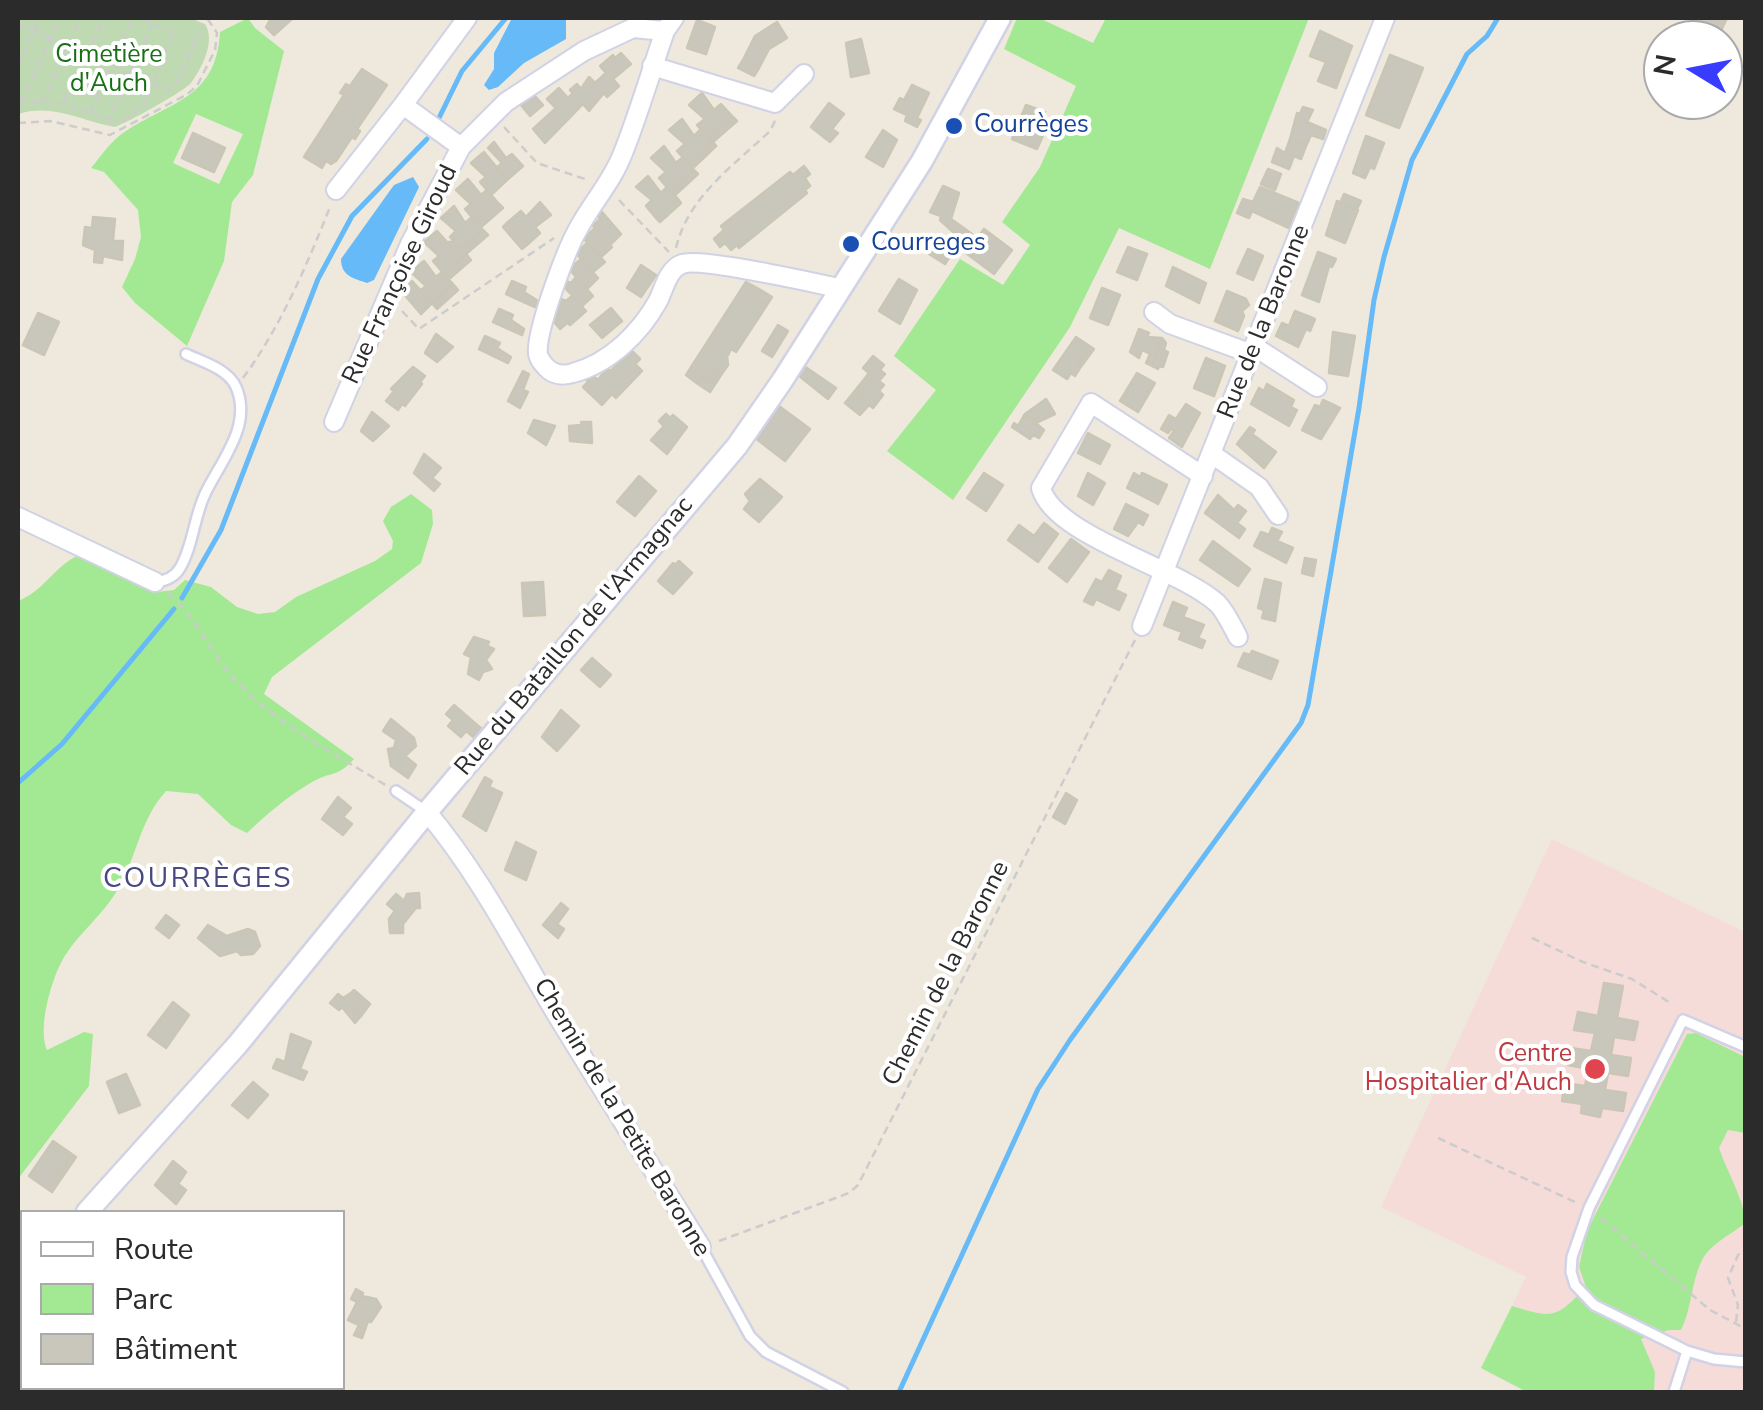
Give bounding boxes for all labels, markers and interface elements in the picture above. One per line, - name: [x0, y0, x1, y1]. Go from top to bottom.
- north arrow: [1643, 20, 1743, 120]
- park label: Cimetière d'Auch: [55, 41, 163, 100]
- text: N: [1645, 52, 1686, 79]
- place label: Courrèges: [974, 111, 1089, 141]
- marker: Courrèges: [943, 115, 965, 137]
- street label: Rue Françoise Giroud: [337, 161, 465, 389]
- street label: Rue de la Baronne: [1212, 221, 1318, 423]
- place label: Courreges: [871, 229, 986, 259]
- marker: Courreges: [840, 233, 862, 255]
- street label: Rue du Bataillon de l'Armagnac: [450, 492, 700, 782]
- street label: Chemin de la Baronne: [877, 857, 1017, 1091]
- district label: COURRÈGES: [103, 863, 293, 897]
- street label: Chemin de la Petite Baronne: [526, 973, 716, 1263]
- place label: Centre Hospitalier d'Auch: [1365, 1040, 1572, 1099]
- marker: Centre Hospitalier d'Auch: [1582, 1056, 1608, 1082]
- legend: [20, 1210, 345, 1390]
- text: Route: [114, 1229, 194, 1270]
- text: Parc: [114, 1279, 173, 1320]
- text: Bâtiment: [114, 1329, 237, 1370]

